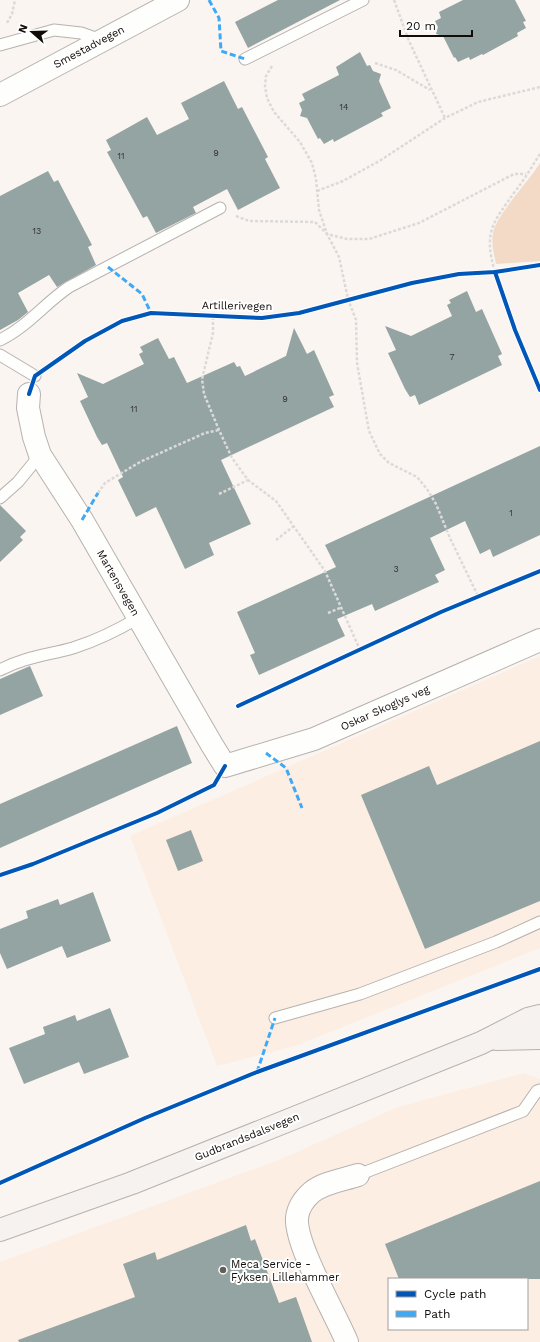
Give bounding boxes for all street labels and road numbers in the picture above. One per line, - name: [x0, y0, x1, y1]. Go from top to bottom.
- street label: Smestadvegen: [51, 23, 127, 71]
- street label: Artillerivegen: [202, 299, 272, 313]
- street label: Martensvegen: [94, 548, 142, 618]
- street label: Oskar Skoglys veg: [339, 683, 431, 733]
- street label: Gudbrandsdalsvegen: [193, 1110, 301, 1164]

